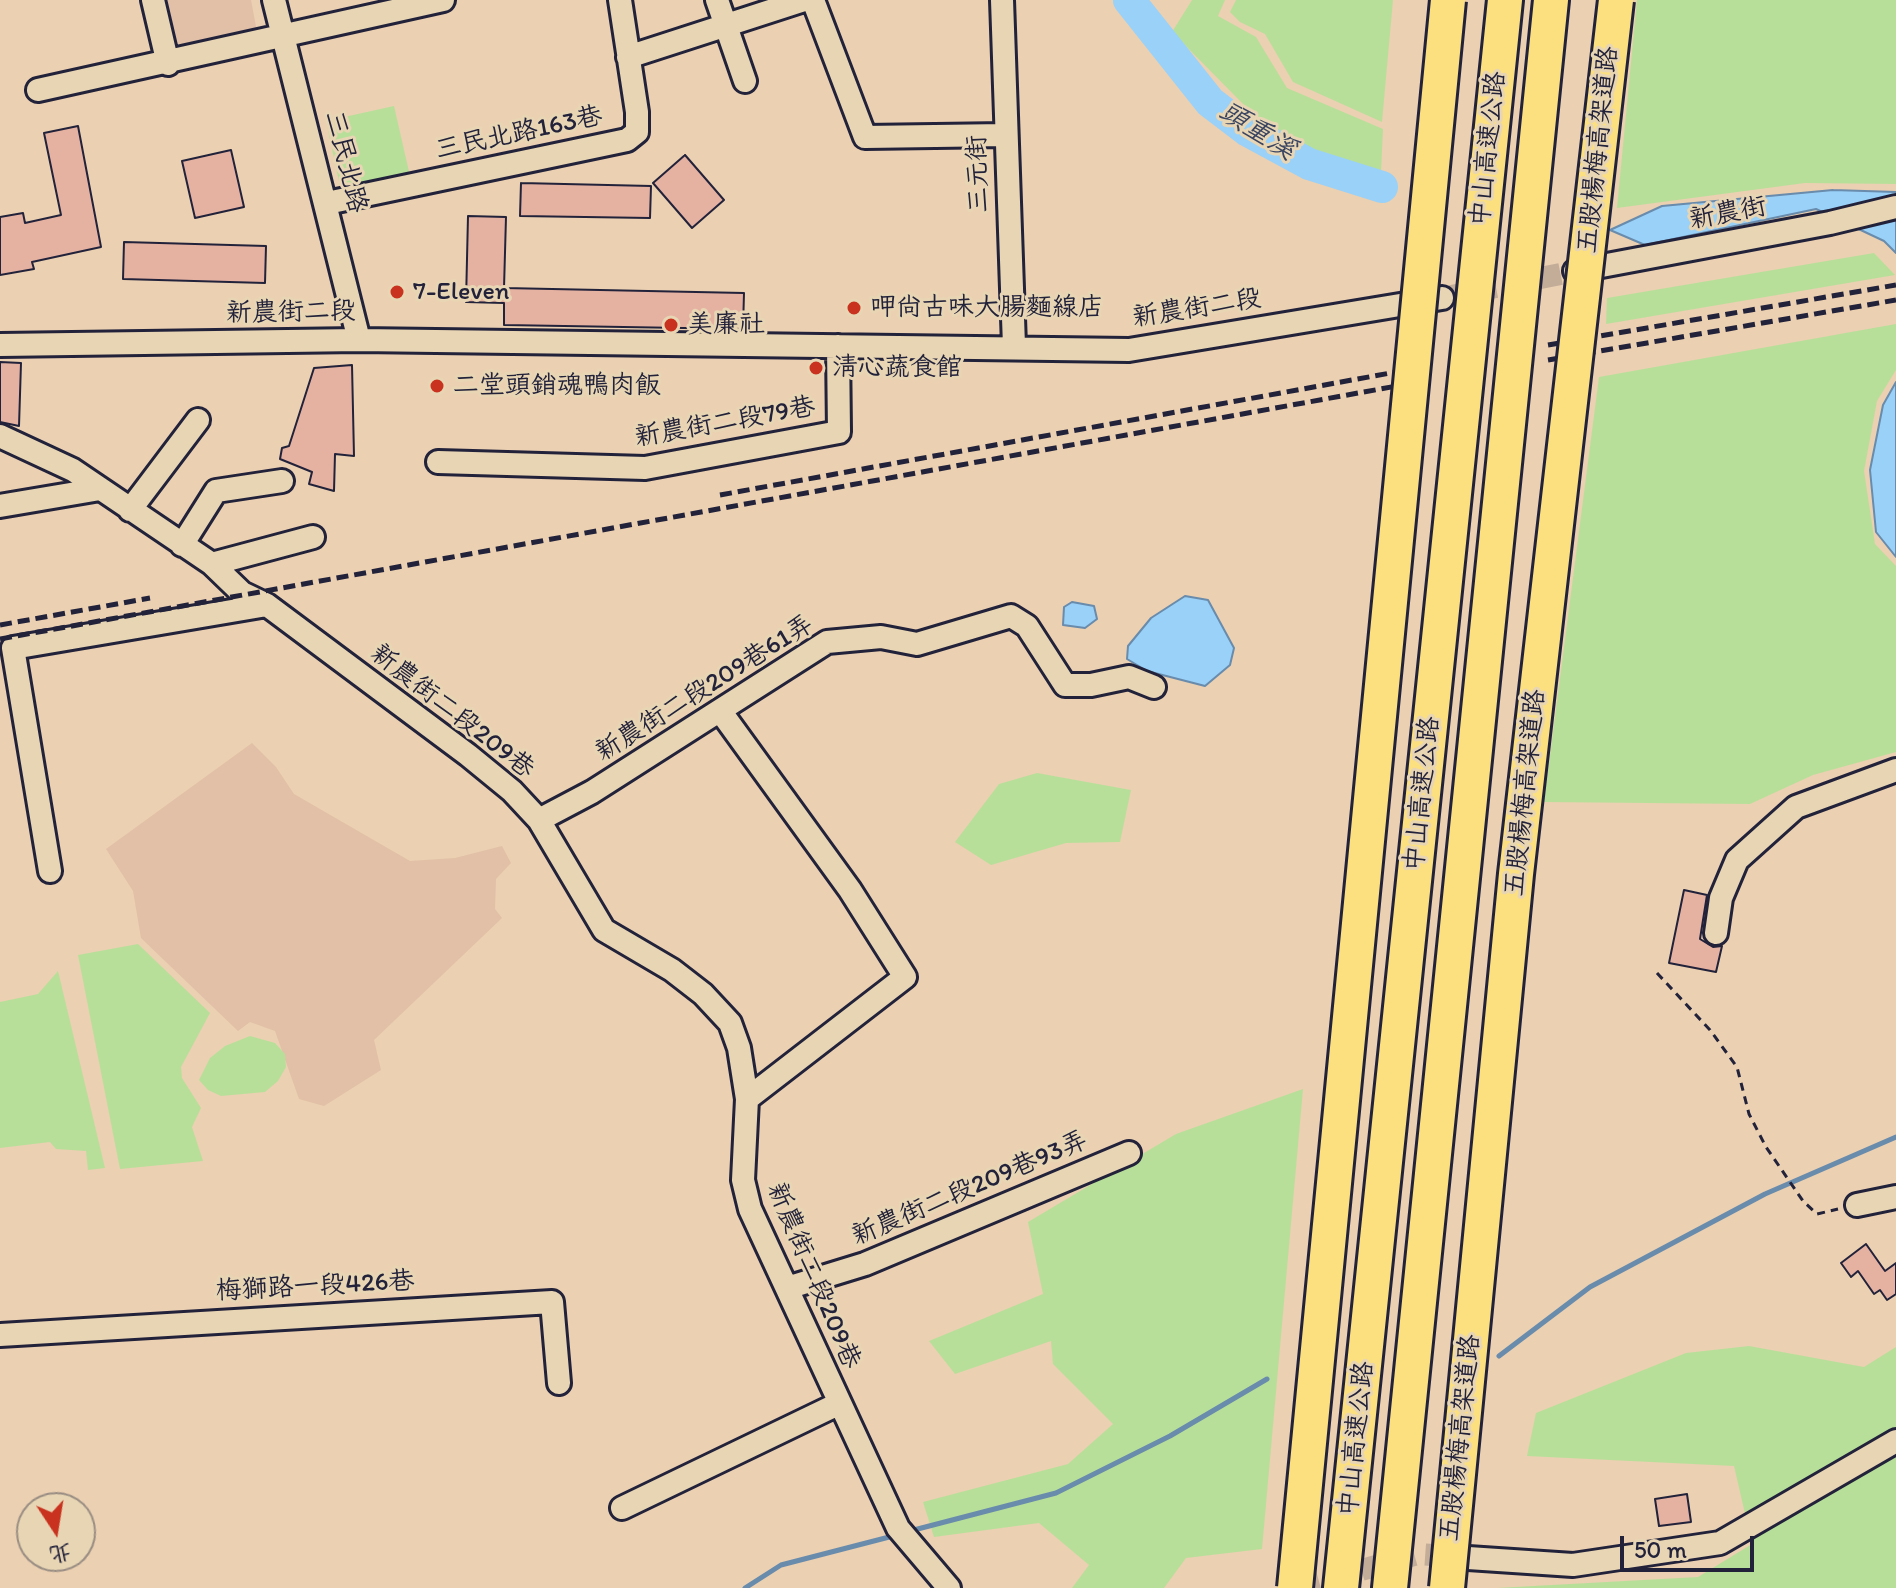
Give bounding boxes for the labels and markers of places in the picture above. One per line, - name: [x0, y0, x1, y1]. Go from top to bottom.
- place label: 7-Eleven: [413, 276, 510, 308]
- marker: 7-Eleven: [388, 283, 406, 301]
- place label: 呷尚古味大腸麵線店: [870, 292, 1104, 324]
- marker: 呷尚古味大腸麵線店: [845, 299, 863, 317]
- place label: 美廉社: [687, 309, 765, 341]
- marker: 美廉社: [662, 316, 680, 334]
- place label: 清心蔬食館: [832, 352, 962, 384]
- marker: 清心蔬食館: [807, 359, 825, 377]
- place label: 二堂頭銷魂鴨肉飯: [453, 370, 661, 402]
- marker: 二堂頭銷魂鴨肉飯: [428, 377, 446, 395]

